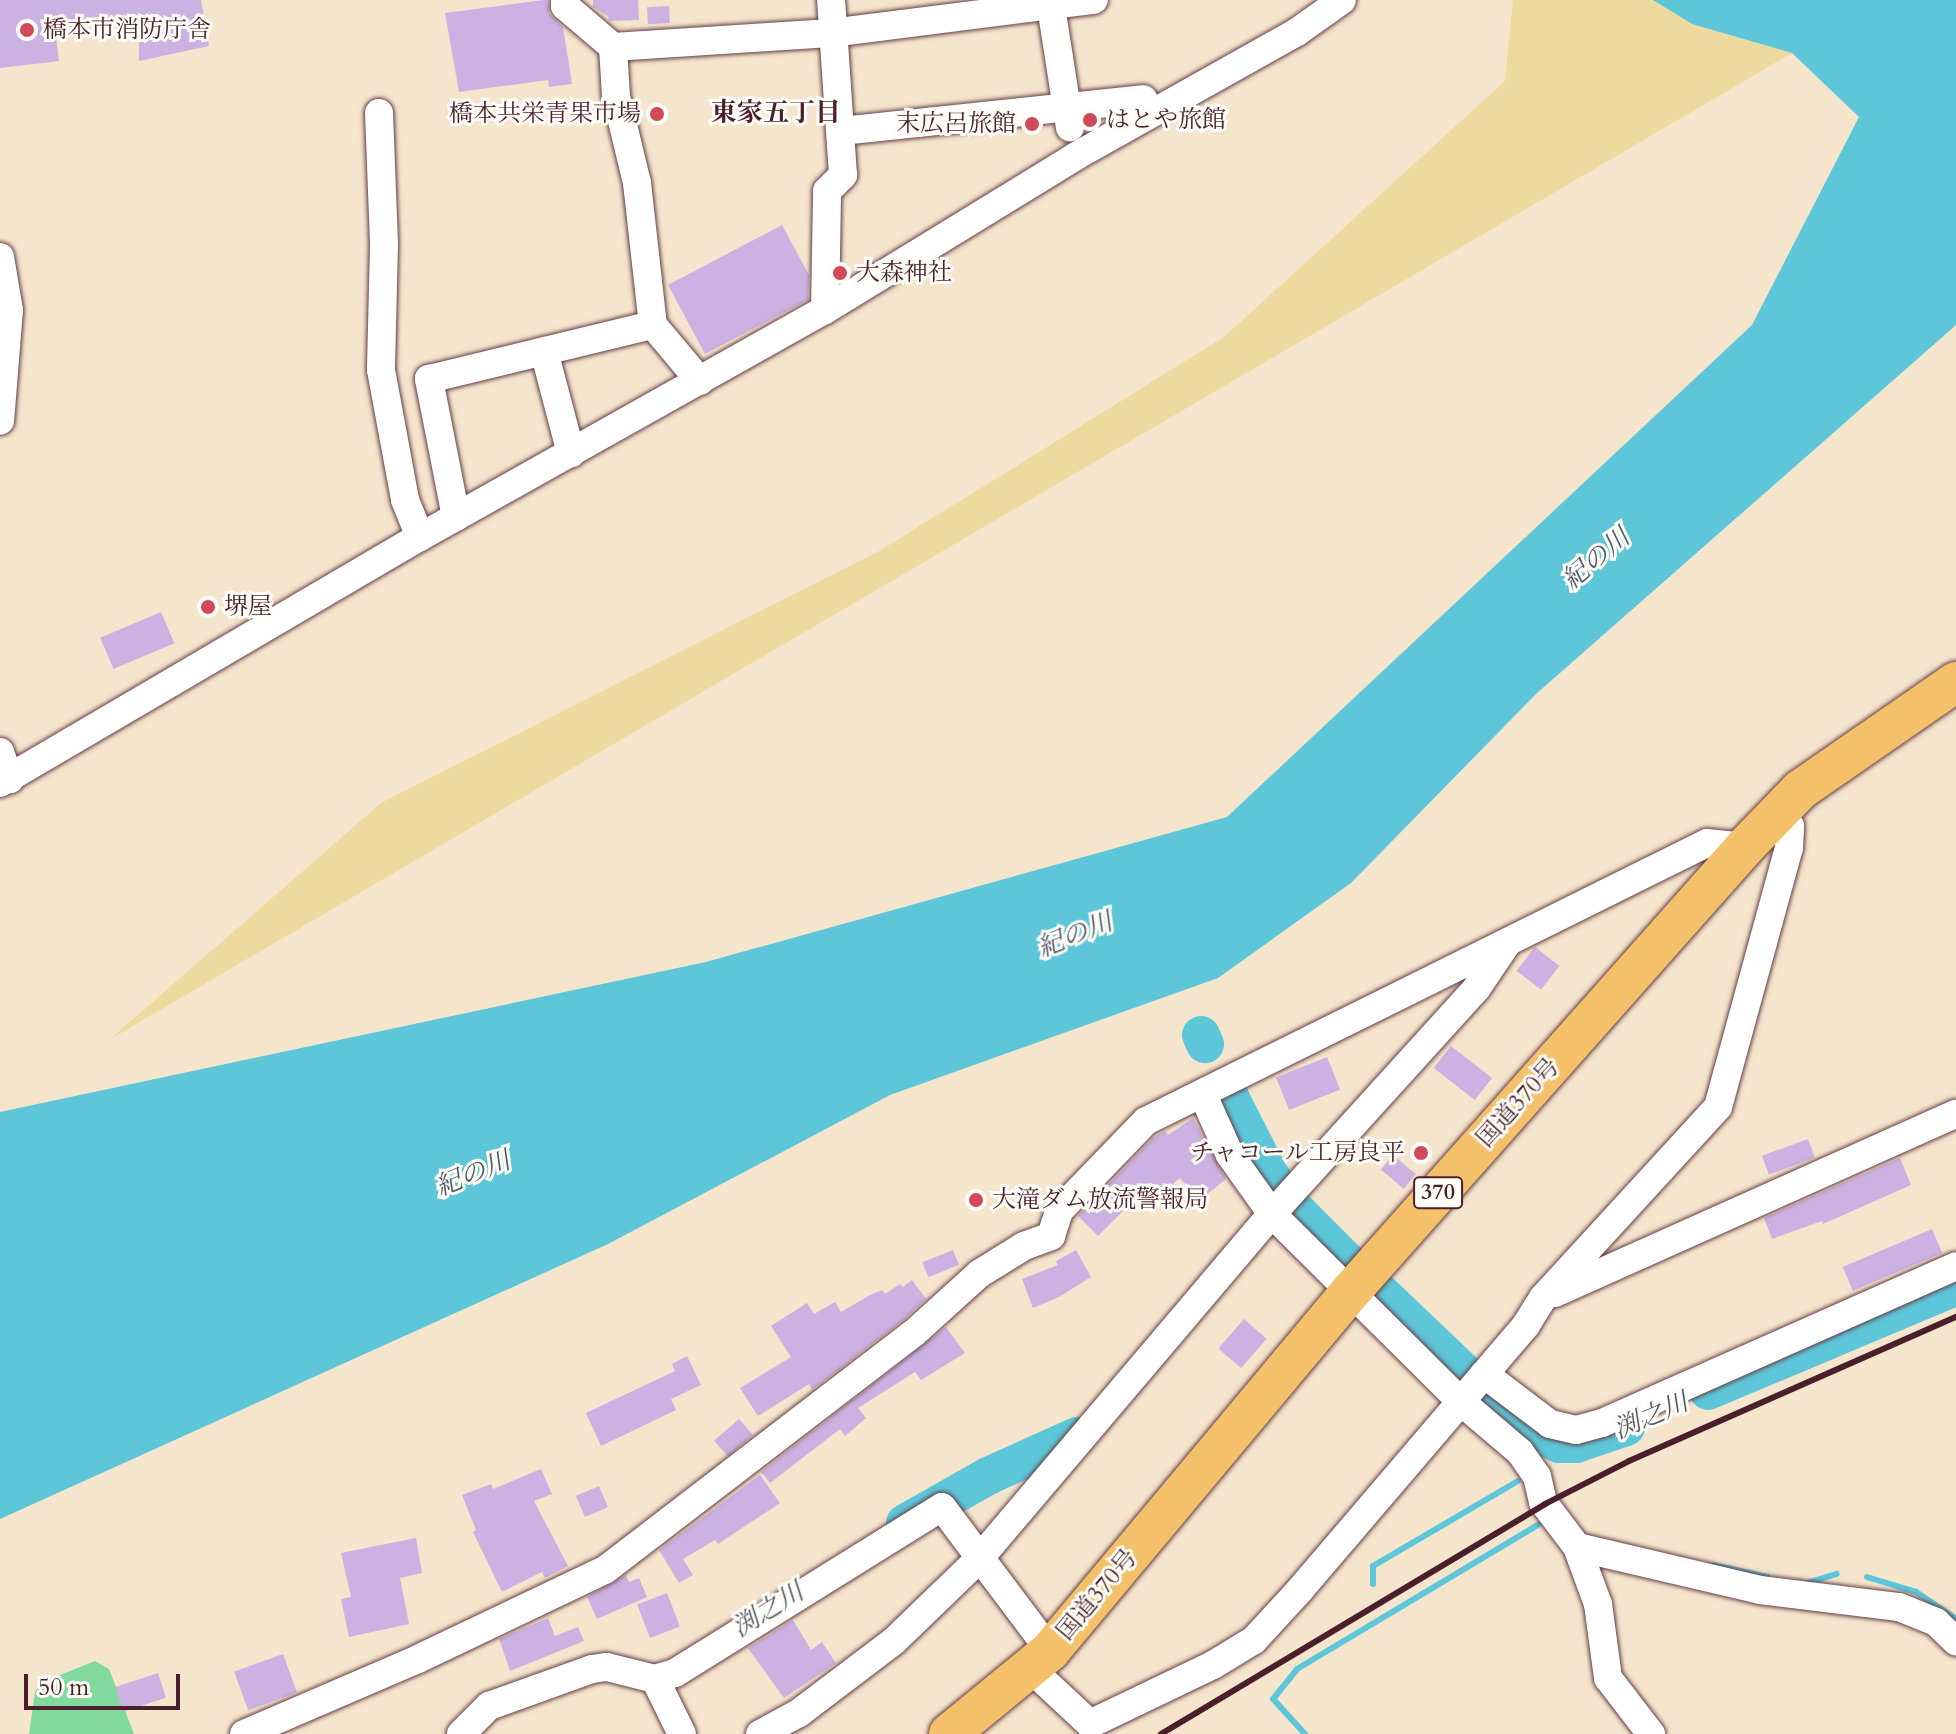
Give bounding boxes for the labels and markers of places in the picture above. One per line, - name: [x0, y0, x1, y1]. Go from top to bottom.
- place label: 橋本市消防庁舎: [43, 16, 211, 44]
- marker: 橋本市消防庁舎: [18, 21, 36, 39]
- place label: 橋本共栄青果市場: [449, 100, 641, 128]
- marker: 橋本共栄青果市場: [648, 105, 666, 123]
- place label: はとや旅館: [1106, 106, 1226, 134]
- place label: 末広呂旅館: [896, 110, 1016, 138]
- marker: はとや旅館: [1081, 111, 1099, 129]
- marker: 末広呂旅館: [1023, 115, 1041, 133]
- place label: 大森神社: [856, 259, 952, 287]
- marker: 大森神社: [831, 264, 849, 282]
- place label: 堺屋: [224, 593, 272, 621]
- marker: 堺屋: [199, 598, 217, 616]
- place label: チャコール工房良平: [1189, 1139, 1405, 1167]
- marker: チャコール工房良平: [1412, 1144, 1430, 1162]
- place label: 大滝ダム放流警報局: [992, 1186, 1208, 1214]
- marker: 大滝ダム放流警報局: [967, 1191, 985, 1209]

